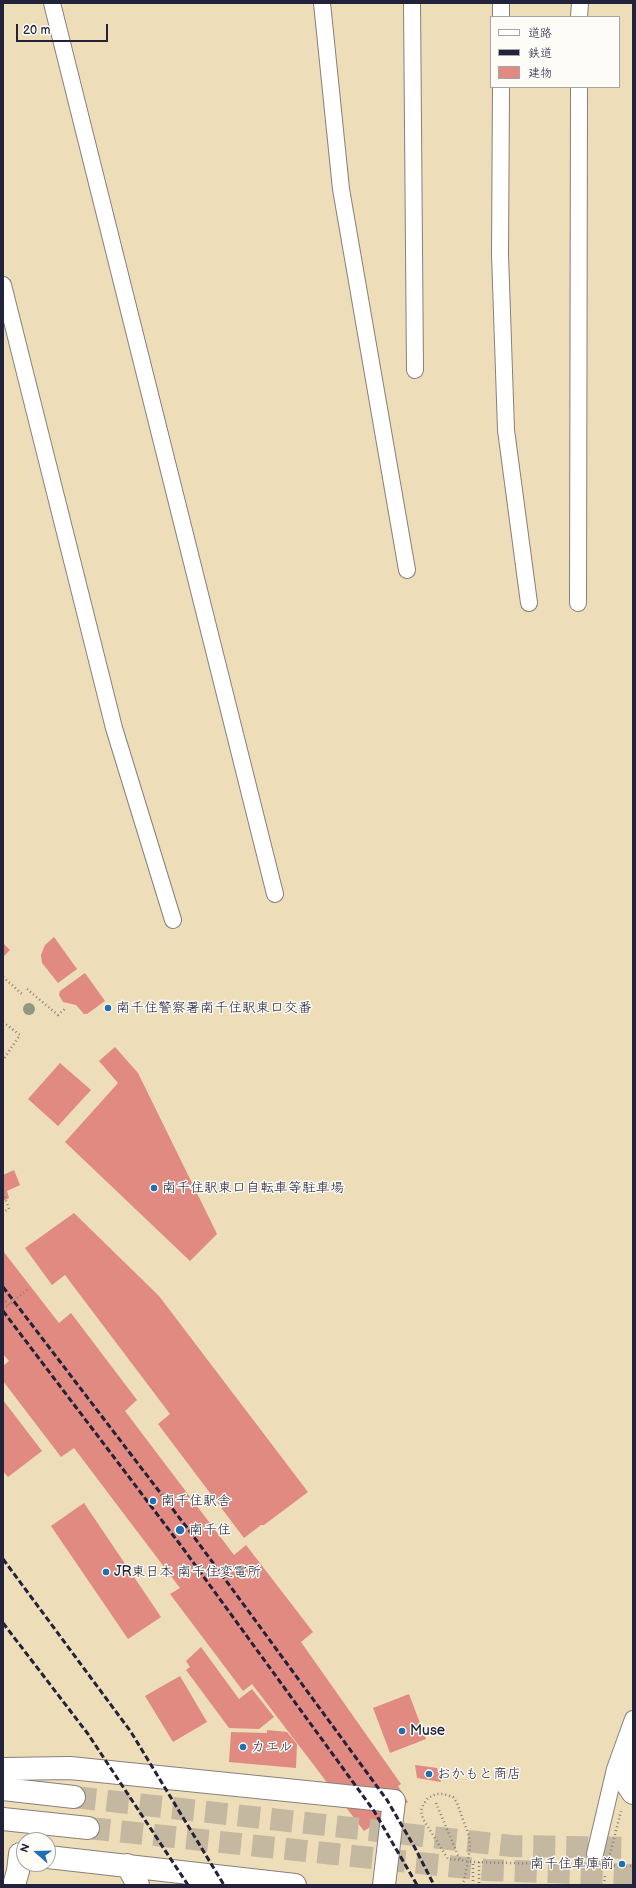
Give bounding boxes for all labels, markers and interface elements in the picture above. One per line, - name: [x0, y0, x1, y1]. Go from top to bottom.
- scale bar: [18, 16, 110, 42]
- legend: [490, 16, 620, 88]
- text: 20 m: [23, 23, 50, 38]
- text: 道路: [528, 26, 552, 41]
- text: 鉄道: [528, 46, 552, 61]
- text: 建物: [528, 66, 552, 81]
- place label: 南千住警察署南千住駅東口交番: [116, 1000, 312, 1016]
- marker: 南千住警察署南千住駅東口交番: [103, 1003, 113, 1013]
- place label: 南千住駅東口自転車等駐車場: [162, 1180, 344, 1196]
- marker: 南千住駅東口自転車等駐車場: [149, 1183, 159, 1193]
- place label: 南千住駅舎: [161, 1493, 231, 1509]
- marker: 南千住駅舎: [148, 1496, 158, 1506]
- place label: 南千住: [189, 1522, 231, 1538]
- marker: 南千住: [174, 1524, 186, 1536]
- place label: JR東日本 南千住変電所: [114, 1564, 261, 1580]
- marker: JR東日本 南千住変電所: [101, 1567, 111, 1577]
- place label: Muse: [410, 1723, 445, 1739]
- marker: Muse: [397, 1726, 407, 1736]
- place label: カエル: [251, 1739, 293, 1755]
- marker: カエル: [238, 1742, 248, 1752]
- place label: おかもと商店: [437, 1766, 521, 1782]
- marker: おかもと商店: [424, 1769, 434, 1779]
- north arrow: [16, 1832, 56, 1872]
- text: N: [18, 1842, 33, 1854]
- place label: 南千住車庫前: [530, 1856, 614, 1872]
- marker: 南千住車庫前: [617, 1859, 627, 1869]

